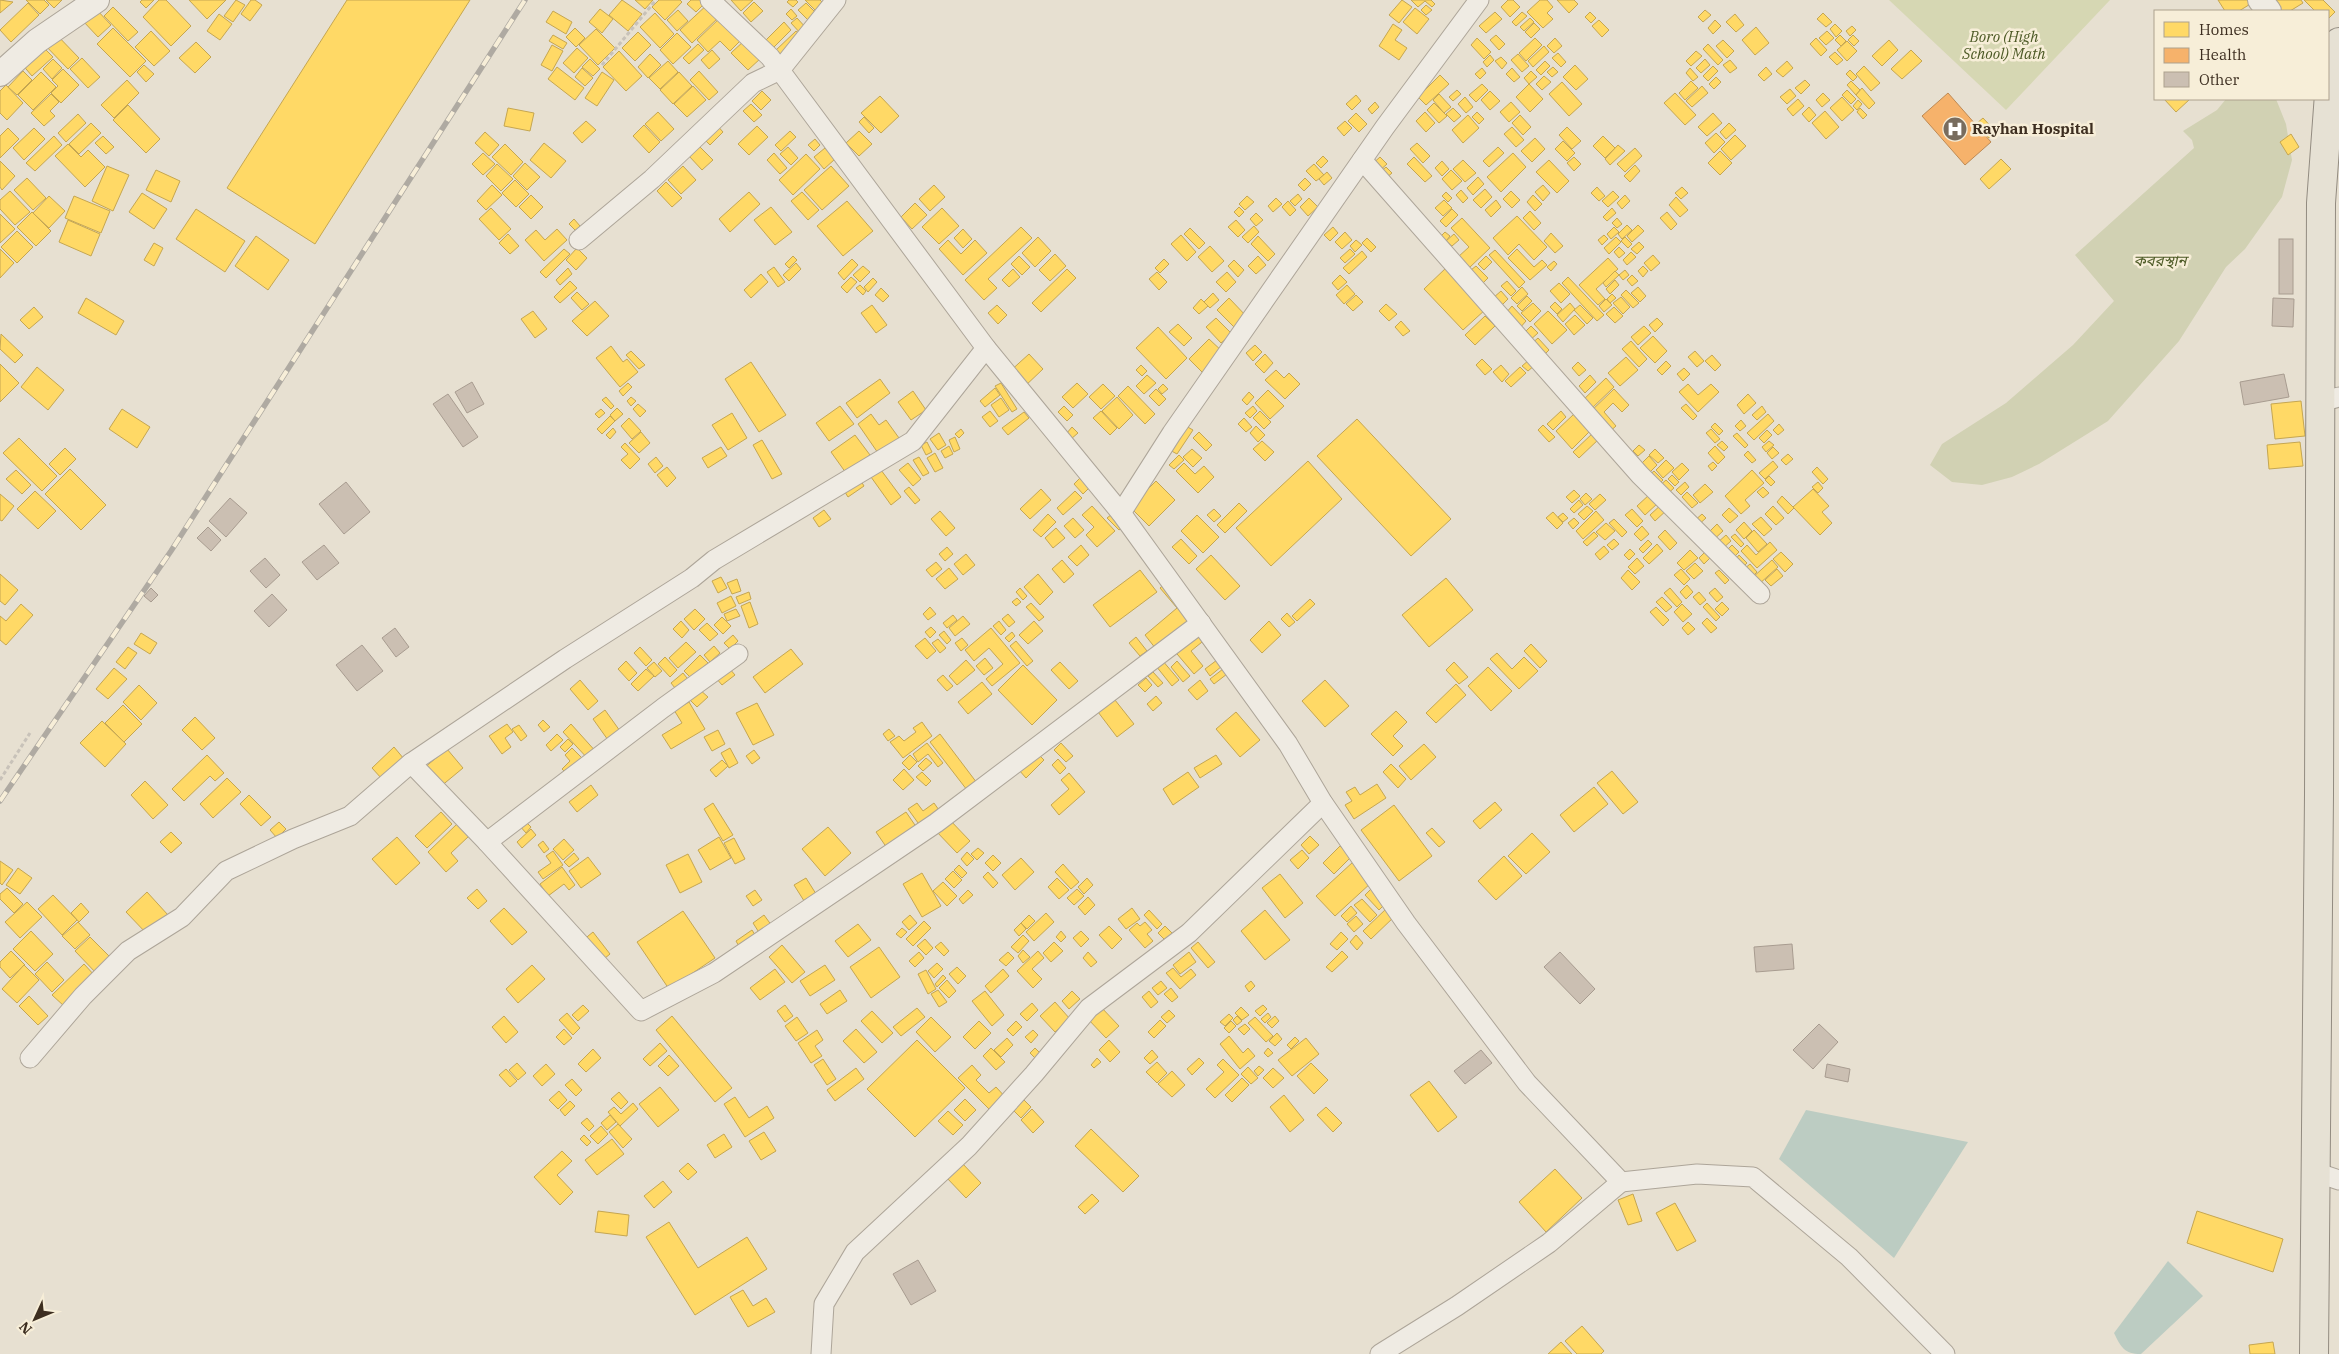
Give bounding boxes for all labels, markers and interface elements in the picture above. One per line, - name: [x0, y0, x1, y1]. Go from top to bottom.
- legend: [2154, 10, 2329, 100]
- text: Homes: [2199, 20, 2249, 39]
- park label: Boro (High School) Math: [1961, 27, 2046, 63]
- text: Health: [2199, 45, 2246, 64]
- text: Other: [2199, 70, 2239, 89]
- hospital icon: Rayhan Hospital: [1942, 116, 1968, 142]
- place label: Rayhan Hospital: [1972, 119, 2094, 138]
- park label: কবরস্থান: [2133, 251, 2189, 270]
- north arrow: [10, 1294, 60, 1344]
- text: N: [15, 1318, 36, 1338]

